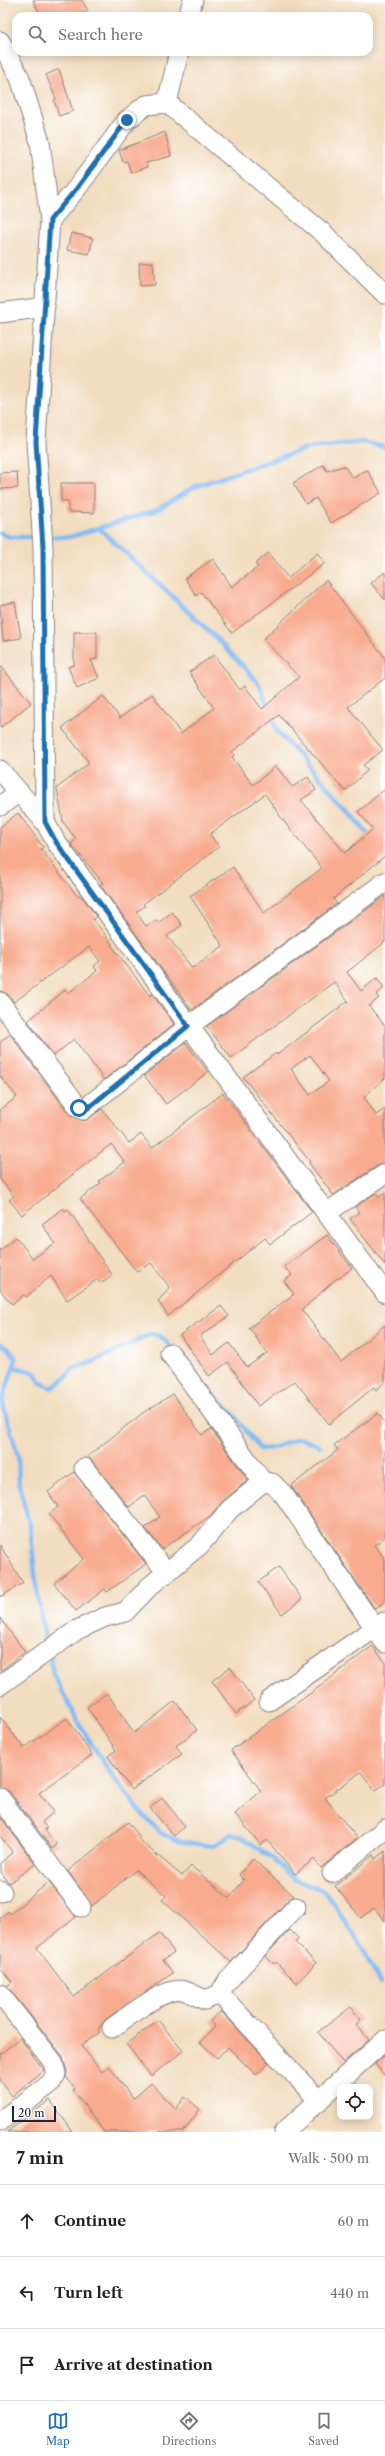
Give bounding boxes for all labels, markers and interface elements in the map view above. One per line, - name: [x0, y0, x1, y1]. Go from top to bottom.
- search box: [12, 12, 373, 56]
- icon: search: [26, 23, 48, 45]
- text: Search here: [58, 25, 143, 44]
- route end: [118, 111, 136, 129]
- route start: [70, 1099, 88, 1117]
- map controls: [337, 2084, 373, 2120]
- button: locate: [337, 2084, 373, 2120]
- scale bar: [12, 2104, 56, 2123]
- text: 20 m: [18, 2106, 44, 2120]
- text: 7 min: [16, 2148, 64, 2168]
- text: Walk · 500 m: [288, 2150, 369, 2166]
- icon: ahead: [16, 2210, 38, 2232]
- text: Continue: [54, 2211, 126, 2230]
- text: 60 m: [338, 2213, 369, 2229]
- icon: left: [16, 2282, 38, 2304]
- text: Turn left: [54, 2283, 123, 2302]
- text: 440 m: [330, 2285, 369, 2301]
- icon: arrive: [16, 2354, 38, 2376]
- text: Arrive at destination: [54, 2355, 213, 2374]
- tab: Map: [46, 2410, 70, 2448]
- tab: Directions: [162, 2410, 216, 2448]
- tab: Saved: [308, 2410, 339, 2448]

